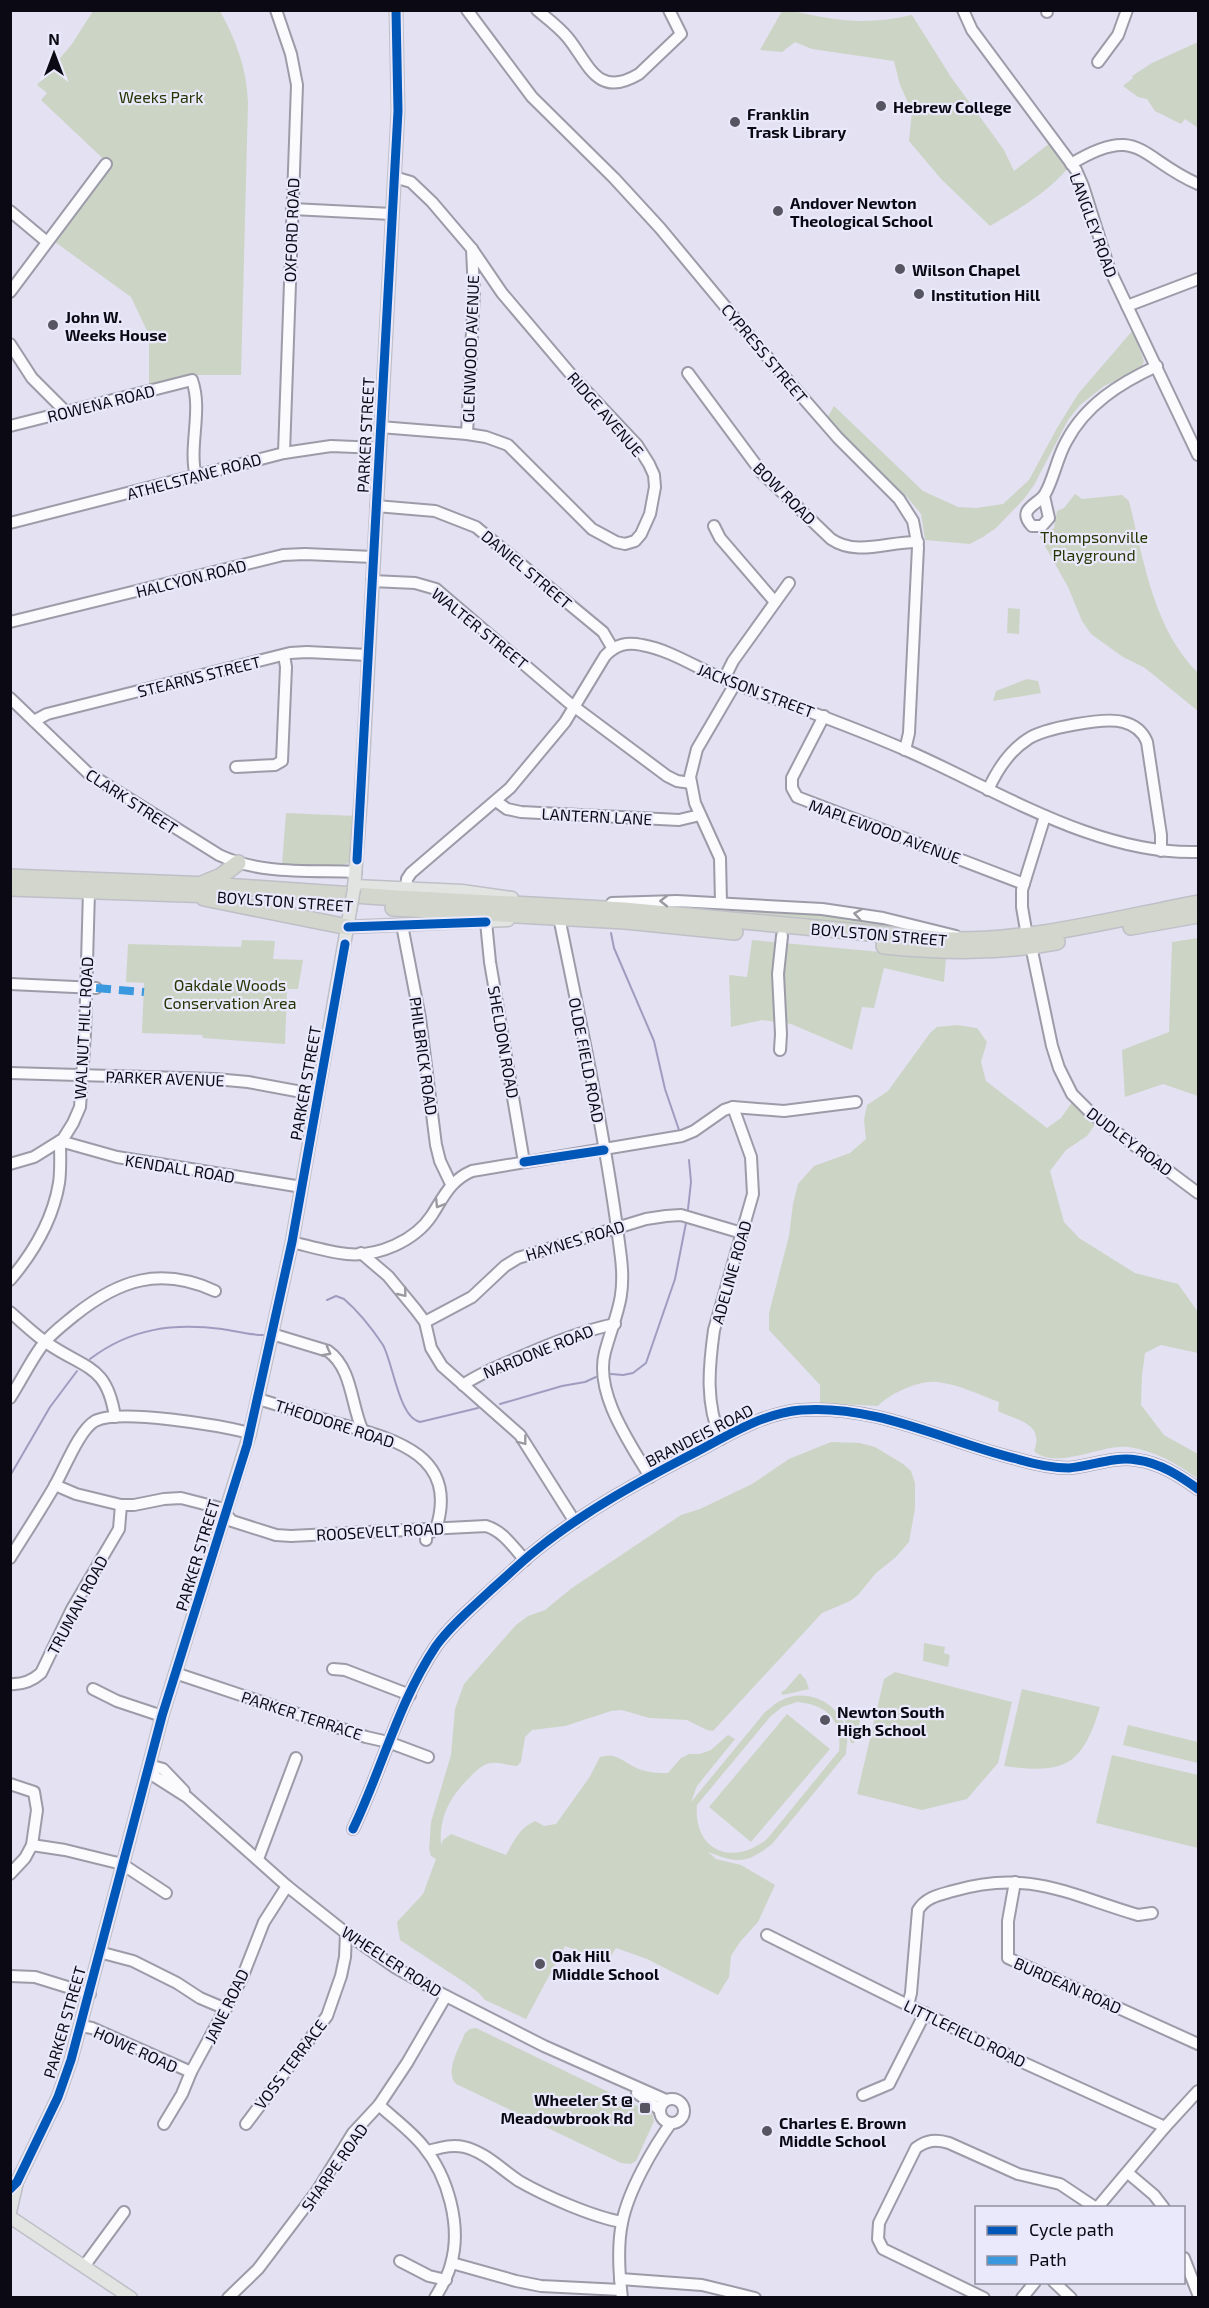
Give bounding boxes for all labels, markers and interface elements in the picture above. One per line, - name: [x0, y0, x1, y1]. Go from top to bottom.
- north arrow: [24, 24, 84, 84]
- text: N: [48, 29, 60, 48]
- park label: Weeks Park: [119, 87, 203, 106]
- place label: Hebrew College: [893, 97, 1012, 116]
- marker: Hebrew College: [874, 99, 888, 113]
- place label: Franklin Trask Library: [747, 104, 846, 142]
- marker: Franklin Trask Library: [728, 115, 742, 129]
- street label: LANGLEY ROAD: [1066, 170, 1122, 280]
- street label: OXFORD ROAD: [280, 177, 302, 283]
- place label: Andover Newton Theological School: [790, 193, 934, 230]
- marker: Andover Newton Theological School: [771, 204, 785, 218]
- place label: Wilson Chapel: [912, 260, 1021, 279]
- marker: Wilson Chapel: [893, 262, 907, 276]
- street label: GLENWOOD AVENUE: [458, 275, 482, 423]
- place label: Institution Hill: [931, 285, 1041, 304]
- marker: Institution Hill: [912, 287, 926, 301]
- street label: CYPRESS STREET: [718, 300, 812, 406]
- place label: John W. Weeks House: [65, 307, 167, 344]
- marker: John W. Weeks House: [46, 318, 60, 332]
- street label: RIDGE AVENUE: [564, 368, 648, 460]
- street label: PARKER STREET: [352, 377, 378, 493]
- street label: ROWENA ROAD: [45, 380, 157, 426]
- street label: ATHELSTANE ROAD: [125, 449, 263, 503]
- street label: BOW ROAD: [750, 458, 820, 528]
- street label: DANIEL STREET: [478, 526, 576, 612]
- park label: Thompsonville Playground: [1040, 527, 1148, 564]
- street label: HALCYON ROAD: [134, 555, 248, 601]
- street label: WALTER STREET: [428, 583, 532, 673]
- street label: STEARNS STREET: [135, 652, 263, 700]
- street label: JACKSON STREET: [695, 659, 817, 721]
- street label: CLARK STREET: [83, 764, 181, 838]
- street label: MAPLEWOOD AVENUE: [807, 795, 963, 867]
- street label: LANTERN LANE: [541, 804, 653, 828]
- street label: BOYLSTON STREET: [216, 887, 354, 915]
- one-way arrow: [659, 895, 668, 907]
- one-way arrow: [854, 908, 864, 921]
- street label: BOYLSTON STREET: [810, 919, 948, 949]
- street label: WALNUT HILL ROAD: [70, 956, 96, 1100]
- park label: Oakdale Woods Conservation Area: [164, 975, 297, 1012]
- street label: SHELDON ROAD: [485, 984, 523, 1100]
- street label: PHILBRICK ROAD: [406, 995, 442, 1117]
- street label: OLDE FIELD ROAD: [566, 996, 608, 1124]
- street label: PARKER STREET: [286, 1024, 324, 1142]
- street label: PARKER AVENUE: [105, 1066, 225, 1090]
- street label: DUDLEY ROAD: [1083, 1103, 1177, 1179]
- street label: KENDALL ROAD: [124, 1150, 236, 1186]
- one-way arrow: [435, 1198, 447, 1208]
- street label: HAYNES ROAD: [523, 1216, 627, 1264]
- street label: ADELINE ROAD: [707, 1218, 755, 1326]
- one-way arrow: [396, 1286, 407, 1297]
- street label: NARDONE ROAD: [480, 1320, 596, 1382]
- one-way arrow: [321, 1345, 332, 1357]
- street label: THEODORE ROAD: [273, 1395, 397, 1451]
- street label: BRANDEIS ROAD: [642, 1400, 756, 1470]
- one-way arrow: [516, 1434, 527, 1445]
- street label: PARKER STREET: [171, 1497, 223, 1613]
- street label: ROOSEVELT ROAD: [316, 1518, 444, 1544]
- street label: TRUMAN ROAD: [43, 1552, 111, 1658]
- street label: PARKER TERRACE: [239, 1686, 365, 1744]
- place label: Newton South High School: [837, 1702, 945, 1739]
- marker: Newton South High School: [818, 1713, 832, 1727]
- street label: WHEELER ROAD: [338, 1922, 446, 2000]
- place label: Oak Hill Middle School: [552, 1946, 660, 1983]
- street label: BURDEAN ROAD: [1011, 1953, 1125, 2017]
- marker: Oak Hill Middle School: [533, 1957, 547, 1971]
- street label: PARKER STREET: [39, 1964, 89, 2080]
- street label: JANE ROAD: [200, 1966, 252, 2046]
- street label: LITTLEFIELD ROAD: [901, 1995, 1029, 2071]
- street label: VOSS TERRACE: [250, 2015, 330, 2113]
- street label: HOWE ROAD: [91, 2022, 181, 2076]
- place label: Wheeler St @ Meadowbrook Rd: [500, 2090, 633, 2127]
- marker: Wheeler St @ Meadowbrook Rd: [638, 2101, 652, 2115]
- place label: Charles E. Brown Middle School: [779, 2113, 906, 2150]
- street label: SHARPE ROAD: [297, 2120, 371, 2214]
- marker: Charles E. Brown Middle School: [760, 2124, 774, 2138]
- legend: [975, 2206, 1185, 2284]
- text: Cycle path: [1029, 2218, 1114, 2240]
- text: Path: [1029, 2248, 1067, 2270]

